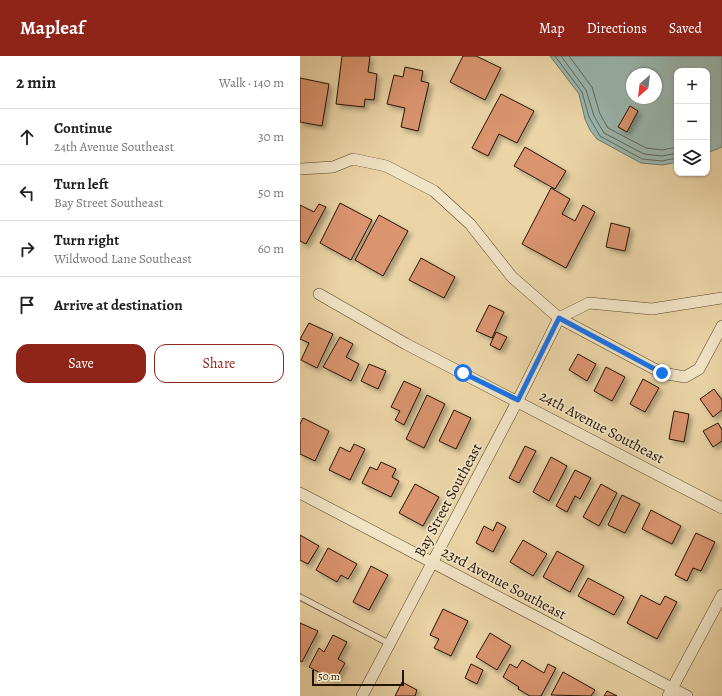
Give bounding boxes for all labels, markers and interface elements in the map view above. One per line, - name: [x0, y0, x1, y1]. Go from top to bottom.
- text: Mapleaf: [20, 15, 85, 41]
- text: Map: [539, 19, 565, 38]
- text: Directions: [587, 19, 647, 38]
- text: Saved: [669, 19, 702, 38]
- north arrow: [626, 68, 662, 104]
- map controls: [674, 68, 710, 176]
- button: +: [674, 68, 710, 104]
- text: 2 min: [16, 71, 56, 94]
- text: Walk · 140 m: [219, 74, 284, 91]
- button: −: [674, 104, 710, 140]
- text: Continue: [54, 118, 112, 138]
- icon: ahead: [16, 126, 38, 148]
- text: 30 m: [258, 128, 284, 145]
- text: 24th Avenue Southeast: [54, 138, 174, 155]
- button: layers: [674, 140, 710, 176]
- text: Turn left: [54, 174, 109, 194]
- icon: left: [16, 182, 38, 204]
- text: 50 m: [258, 184, 284, 201]
- text: Bay Street Southeast: [54, 194, 163, 211]
- text: Turn right: [54, 230, 119, 250]
- icon: right: [16, 238, 38, 260]
- text: 60 m: [258, 240, 284, 257]
- text: Wildwood Lane Southeast: [54, 250, 192, 267]
- icon: arrive: [16, 294, 38, 316]
- text: Arrive at destination: [54, 295, 183, 315]
- button: Save: [16, 344, 146, 383]
- button: Share: [154, 344, 284, 383]
- route start: [454, 364, 472, 382]
- route end: [653, 364, 671, 382]
- street label: 24th Avenue Southeast: [536, 386, 668, 468]
- street label: Bay Street Southeast: [410, 440, 486, 560]
- street label: 23rd Avenue Southeast: [438, 542, 570, 624]
- scale bar: [312, 668, 404, 687]
- text: 50 m: [318, 669, 340, 684]

